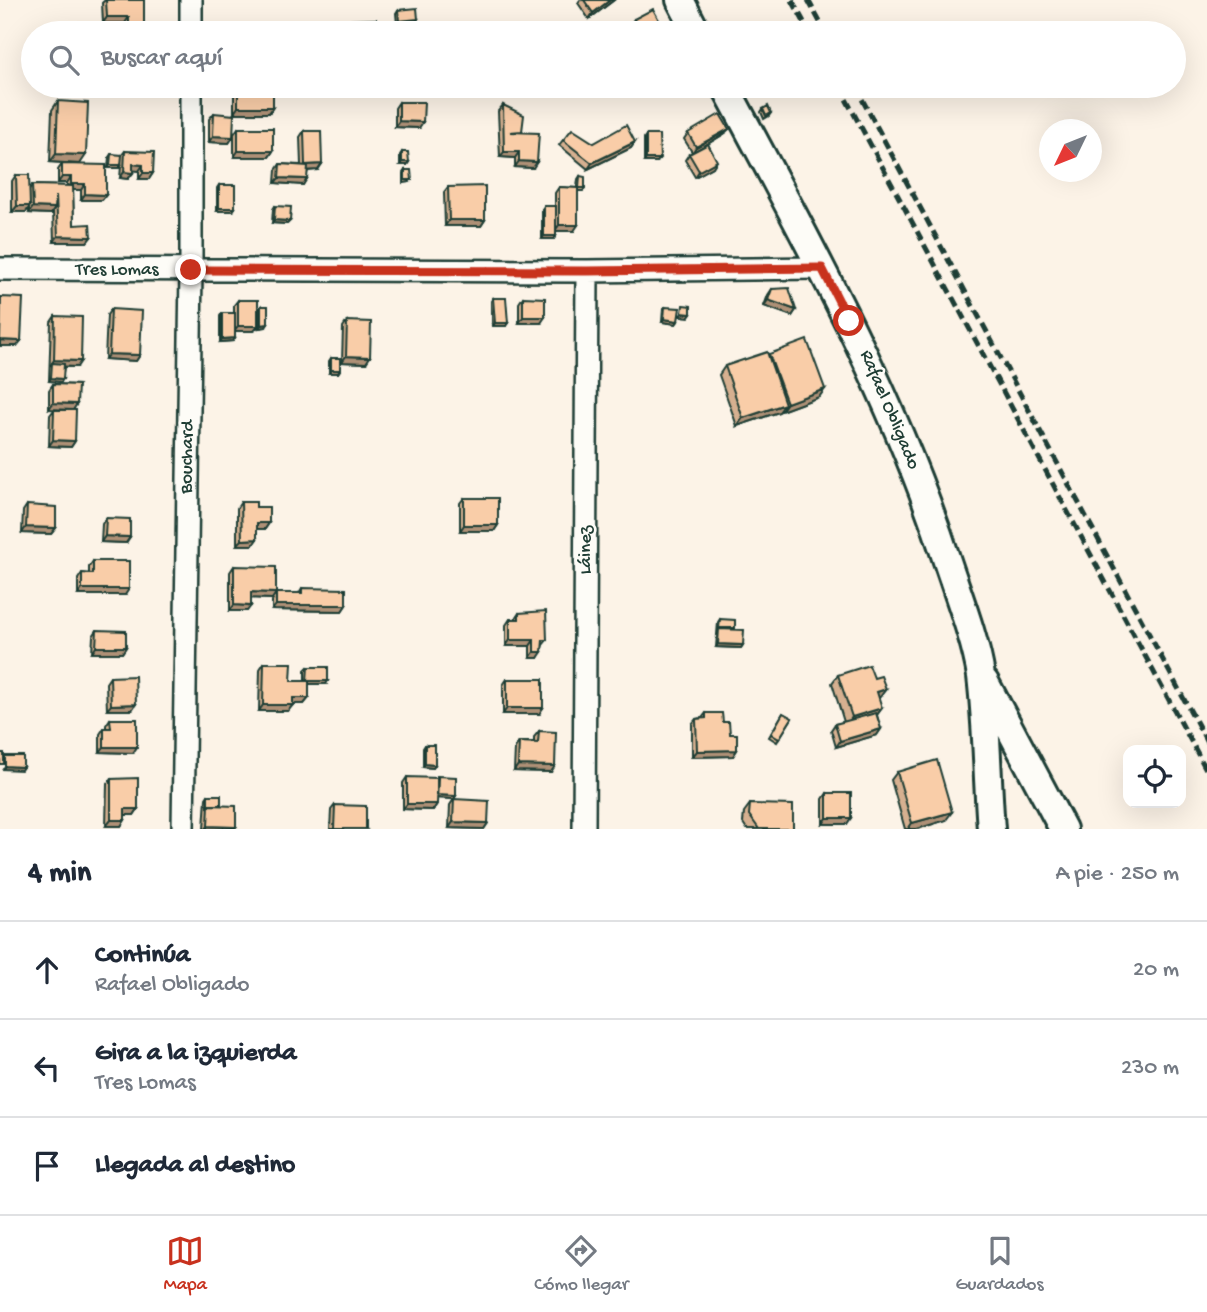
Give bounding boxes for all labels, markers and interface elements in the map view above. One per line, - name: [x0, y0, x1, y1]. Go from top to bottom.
- search box: [21, 21, 1186, 98]
- icon: search: [45, 41, 83, 79]
- text: Buscar aquí: [101, 44, 223, 75]
- north arrow: [1039, 119, 1102, 182]
- route end: [175, 254, 206, 285]
- street label: Tres Lomas: [74, 259, 160, 282]
- route start: [833, 305, 864, 336]
- street label: Rafael Obligado: [854, 347, 925, 473]
- street label: Bouchard: [176, 418, 200, 495]
- street label: Láinez: [575, 525, 598, 574]
- map controls: [1123, 745, 1186, 808]
- button: locate: [1123, 745, 1186, 808]
- text: 4 min: [28, 857, 91, 892]
- text: A pie · 250 m: [1055, 861, 1179, 888]
- text: Continúa: [95, 941, 190, 972]
- icon: ahead: [28, 951, 66, 989]
- text: 20 m: [1133, 957, 1179, 984]
- text: Rafael Obligado: [95, 972, 249, 999]
- text: Gira a la izquierda: [95, 1039, 297, 1070]
- icon: left: [28, 1049, 66, 1087]
- text: 230 m: [1121, 1055, 1179, 1082]
- text: Tres Lomas: [95, 1070, 196, 1097]
- icon: arrive: [28, 1147, 66, 1185]
- text: Llegada al destino: [95, 1151, 295, 1182]
- tab: Mapa: [164, 1232, 207, 1297]
- tab: Cómo llegar: [534, 1232, 629, 1297]
- tab: Guardados: [956, 1232, 1043, 1297]

